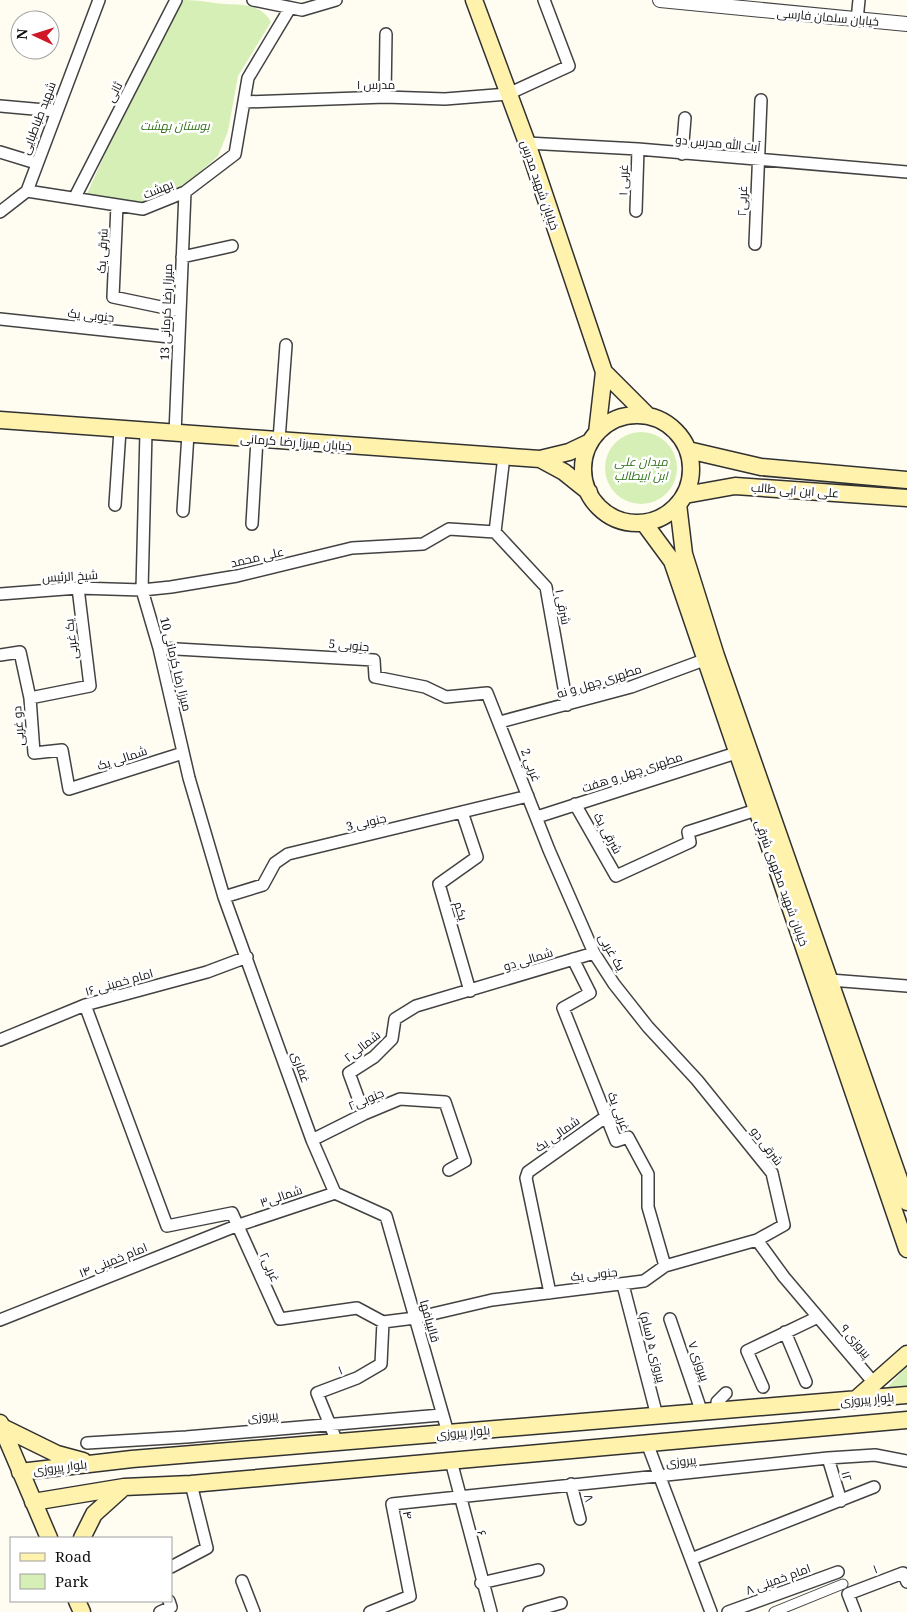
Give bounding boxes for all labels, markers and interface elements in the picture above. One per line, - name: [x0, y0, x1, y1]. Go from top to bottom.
- street label: خیابان سلمان فارسی: [776, 4, 880, 30]
- north arrow: [10, 10, 60, 60]
- text: N: [12, 28, 31, 40]
- street label: مدرس ۱: [357, 76, 395, 93]
- street label: ثانی: [102, 78, 127, 105]
- street label: شهید طباطبایی: [16, 79, 60, 157]
- park label: بوستان بهشت: [140, 117, 211, 134]
- street label: آیت الله مدرس دو: [675, 131, 762, 155]
- street label: خیابان شهید مدرس: [517, 138, 563, 232]
- street label: غربی ۱: [614, 164, 632, 196]
- street label: بهشت: [140, 175, 176, 203]
- street label: غربی۲: [733, 185, 751, 217]
- street label: شرقی یک: [92, 228, 112, 274]
- street label: میرزا رضا کرمانی 13: [156, 263, 176, 361]
- street label: جنوبی یک: [67, 304, 115, 326]
- street label: خیابان میرزا رضا کرمانی: [240, 430, 352, 454]
- park label: میدان علی ابن ابیطالب: [614, 453, 670, 484]
- street label: علی ابن ابی طالب: [750, 478, 840, 502]
- street label: علی محمد: [229, 543, 285, 571]
- street label: شیخ الرئیس: [42, 566, 98, 586]
- street label: شرقی ۱: [551, 588, 575, 626]
- street label: میرزا رضا کرمانی 10: [156, 615, 196, 713]
- street label: یک غربی: [60, 617, 82, 660]
- street label: جنوبی 5: [328, 635, 370, 655]
- street label: مطهری چهل و نه: [554, 660, 644, 703]
- street label: دو غربی: [8, 705, 28, 747]
- street label: شمالی یک: [95, 742, 149, 774]
- street label: 2 غربي: [515, 746, 545, 785]
- street label: مطهری چهل و هفت: [580, 748, 685, 797]
- street label: جنوبی 3: [344, 809, 388, 835]
- street label: شرقی یک: [590, 809, 626, 857]
- street label: خیابان شهید مطهری شرقی: [751, 817, 813, 949]
- street label: یکم: [450, 900, 472, 923]
- street label: یک غربی: [594, 930, 630, 975]
- street label: شمالی دو: [501, 943, 555, 975]
- street label: امام خمینی ۱۶: [83, 964, 155, 1000]
- street label: شمالی۲: [340, 1026, 384, 1066]
- street label: غفاری: [288, 1049, 314, 1085]
- street label: جنوبی۲: [346, 1084, 386, 1114]
- street label: غربی یک: [604, 1089, 634, 1133]
- street label: شمالی یک: [531, 1112, 583, 1156]
- street label: شرقی دو: [747, 1123, 787, 1169]
- street label: شمالی۳: [258, 1181, 304, 1211]
- street label: امام خمینی ۱۴: [76, 1239, 150, 1281]
- street label: غربی۲: [256, 1249, 284, 1285]
- street label: جنوبی یک: [570, 1263, 618, 1285]
- street label: قالیبافها: [416, 1298, 444, 1344]
- street label: پیروزی ۵ (سام): [635, 1310, 670, 1385]
- street label: پیروزی ۹: [836, 1320, 876, 1363]
- street label: پیروزی ۷: [683, 1339, 714, 1384]
- street label: ۱: [335, 1361, 345, 1379]
- street label: بلوار پیروزی: [839, 1388, 895, 1411]
- street label: پیروزی: [247, 1406, 280, 1427]
- street label: بلوار پیروزی: [435, 1421, 491, 1444]
- street label: پیروزی: [665, 1451, 698, 1472]
- street label: بلوار پیروزی: [32, 1455, 88, 1480]
- street label: ۱۲: [837, 1469, 857, 1483]
- street label: ۸: [580, 1492, 598, 1504]
- street label: ۴: [399, 1509, 417, 1521]
- street label: ۶: [473, 1528, 491, 1538]
- legend: [10, 1537, 172, 1602]
- text: Road: [55, 1546, 91, 1566]
- street label: امام خمینی ۸: [743, 1559, 813, 1599]
- street label: ۱: [870, 1560, 880, 1578]
- text: Park: [55, 1571, 89, 1591]

